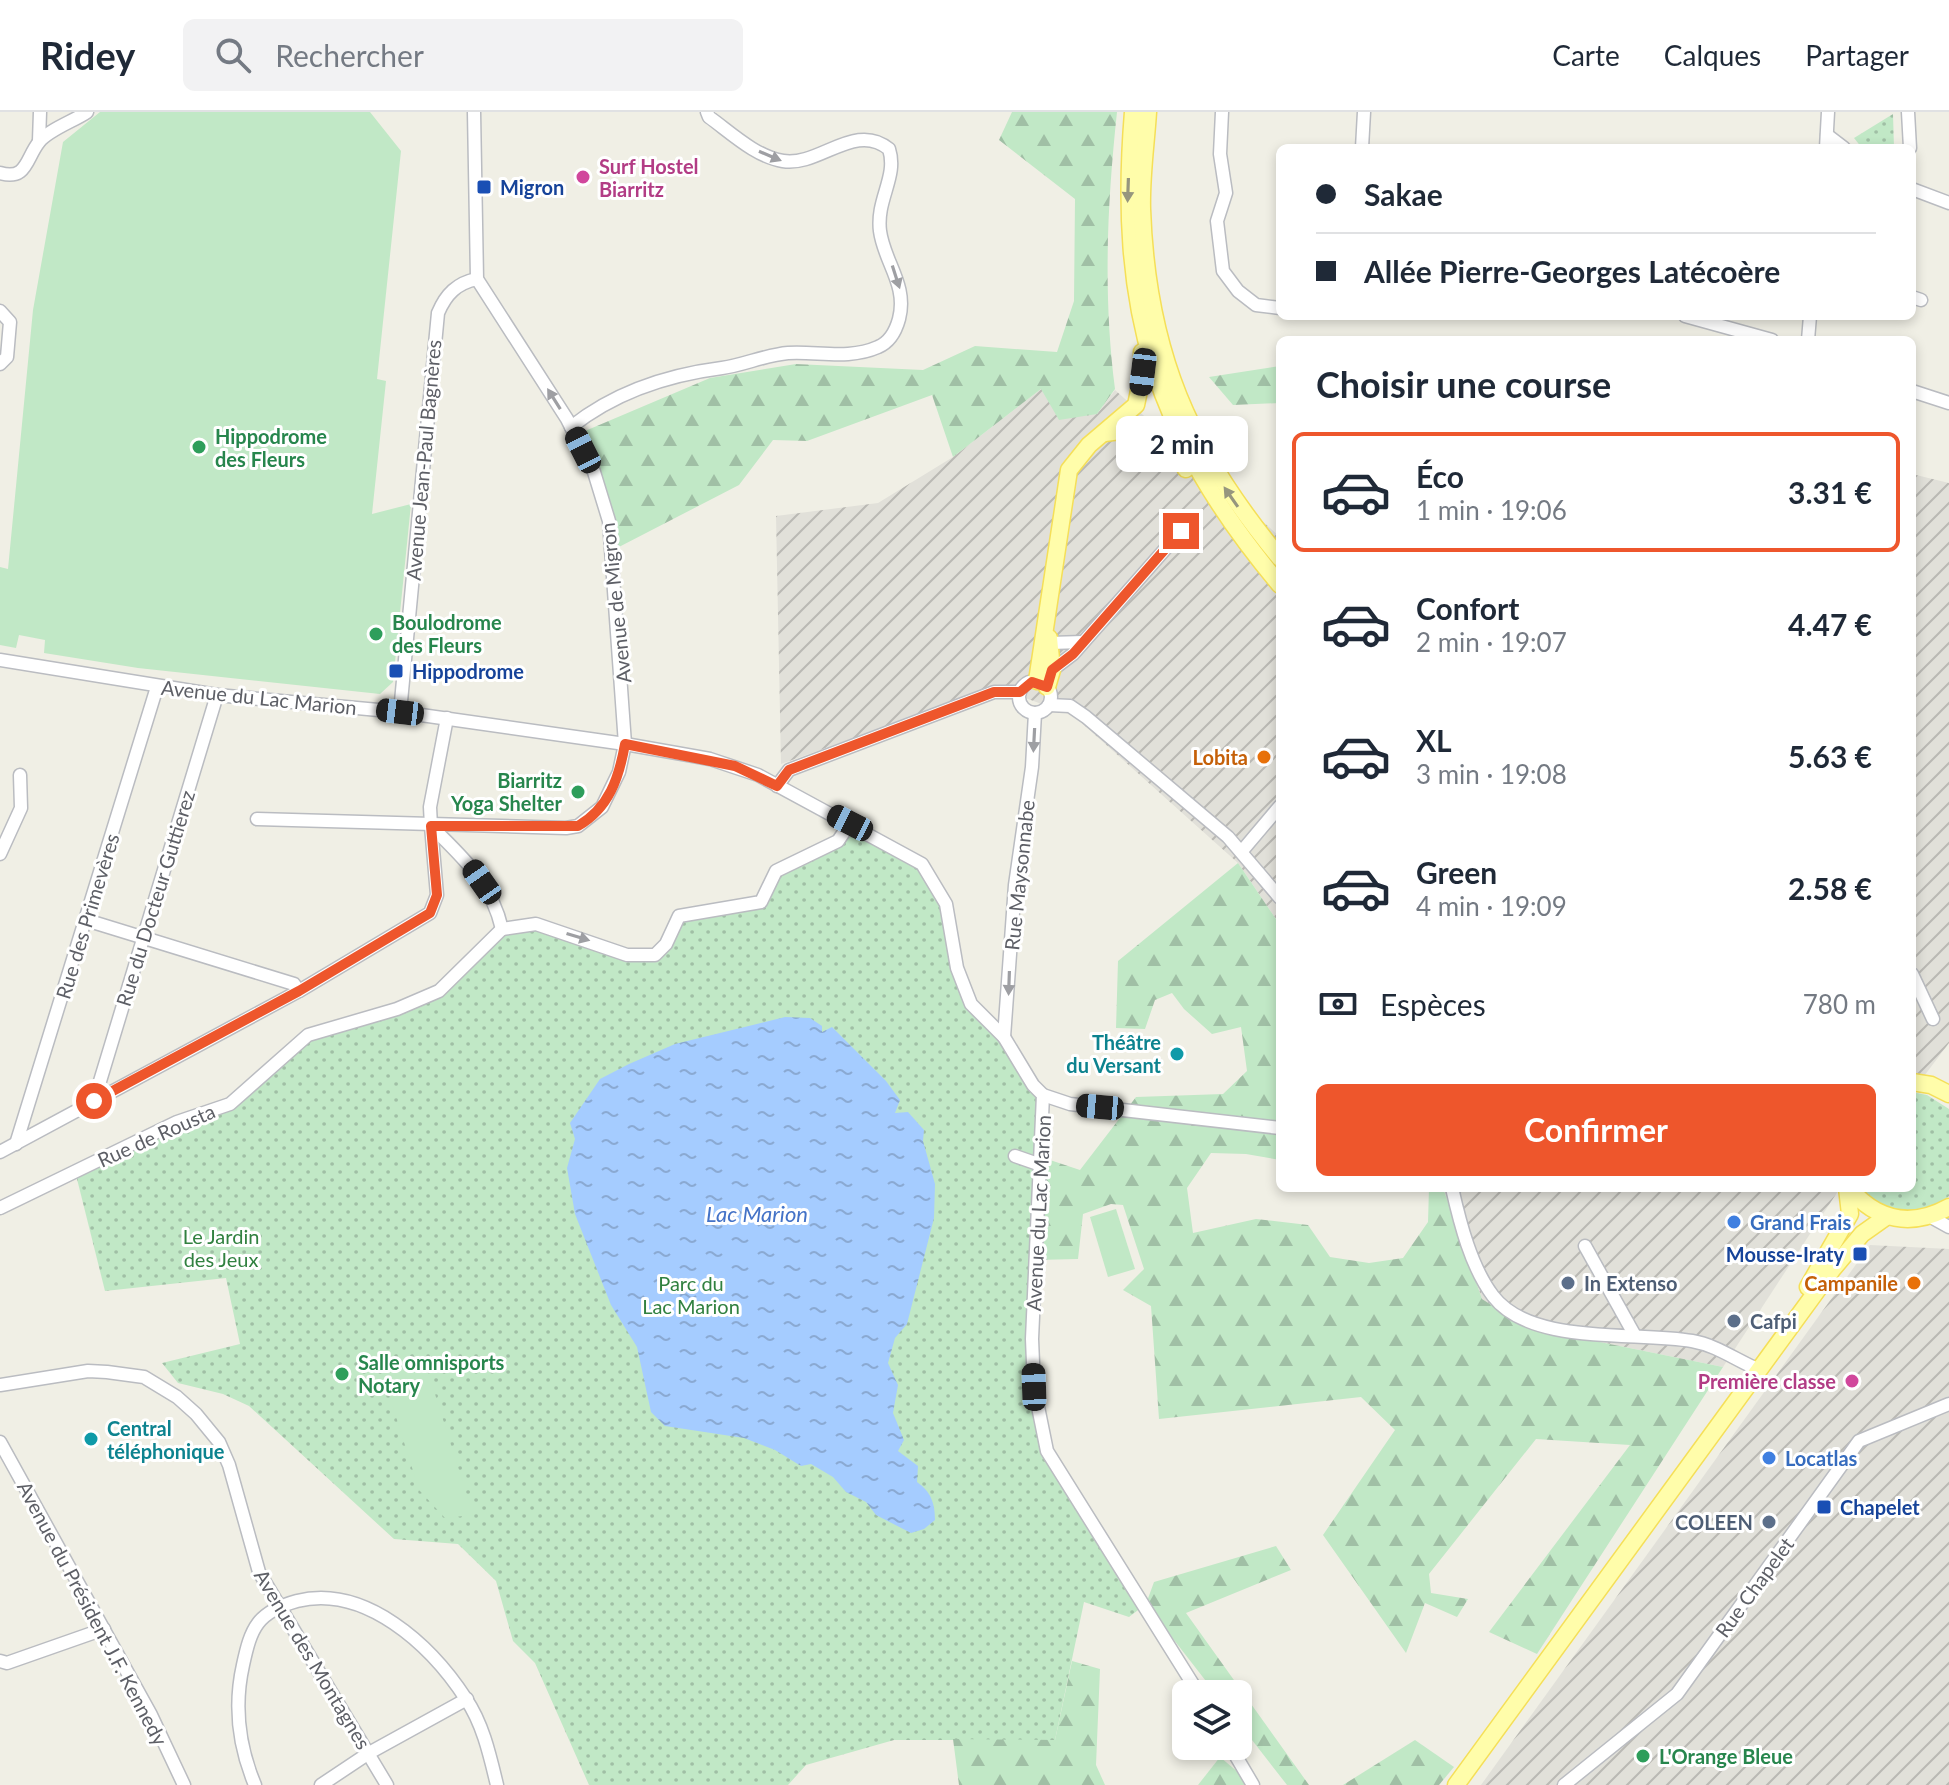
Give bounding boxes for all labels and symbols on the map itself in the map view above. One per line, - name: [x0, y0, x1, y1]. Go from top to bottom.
- one-way arrow: [758, 149, 782, 162]
- place label: Surf Hostel Biarritz: [599, 154, 699, 201]
- marker: Surf Hostel Biarritz: [574, 168, 592, 186]
- place label: Migron: [500, 175, 564, 199]
- marker: Migron: [475, 178, 493, 196]
- one-way arrow: [1122, 178, 1134, 203]
- one-way arrow: [890, 265, 903, 289]
- street label: Avenue Jean-Paul Bagnères: [401, 339, 445, 581]
- car: [1128, 347, 1158, 397]
- one-way arrow: [548, 388, 562, 410]
- callout: 2 min: [1115, 415, 1247, 471]
- car: [561, 423, 605, 477]
- place label: Hippodrome des Fleurs: [215, 424, 327, 471]
- marker: Hippodrome des Fleurs: [190, 438, 208, 456]
- one-way arrow: [1224, 486, 1240, 507]
- route end: [1163, 513, 1199, 549]
- street label: Avenue de Migron: [595, 522, 635, 684]
- place label: Boulodrome des Fleurs: [392, 610, 502, 657]
- marker: Boulodrome des Fleurs: [367, 625, 385, 643]
- place label: Hippodrome: [412, 659, 524, 683]
- marker: Hippodrome: [387, 662, 405, 680]
- street label: Avenue du Lac Marion: [160, 675, 358, 719]
- car: [375, 697, 425, 727]
- one-way arrow: [1027, 728, 1040, 753]
- place label: Lobita: [1193, 745, 1248, 769]
- marker: Lobita: [1255, 748, 1273, 766]
- place label: Biarritz Yoga Shelter: [450, 768, 563, 815]
- marker: Biarritz Yoga Shelter: [569, 783, 587, 801]
- street label: Rue du Docteur Guttierez: [111, 787, 199, 1009]
- street label: Rue Maysonnabe: [999, 799, 1039, 951]
- car: [823, 801, 877, 845]
- street label: Rue des Primevères: [50, 830, 124, 1002]
- car: [458, 855, 506, 909]
- one-way arrow: [566, 931, 590, 944]
- one-way arrow: [1002, 971, 1015, 996]
- place label: Théâtre du Versant: [1066, 1030, 1162, 1077]
- marker: Théâtre du Versant: [1168, 1045, 1186, 1063]
- route start: [76, 1083, 112, 1119]
- car: [1075, 1093, 1125, 1121]
- street label: Rue de Rousta: [94, 1098, 218, 1172]
- street label: Avenue du Lac Marion: [1021, 1114, 1055, 1312]
- water label: Lac Marion: [706, 1200, 808, 1227]
- place label: Grand Frais: [1750, 1210, 1851, 1234]
- marker: Grand Frais: [1725, 1213, 1743, 1231]
- park label: Le Jardin des Jeux: [183, 1224, 259, 1271]
- place label: Mousse-Iraty: [1726, 1242, 1844, 1266]
- marker: Mousse-Iraty: [1851, 1245, 1869, 1263]
- park label: Parc du Lac Marion: [642, 1271, 740, 1318]
- place label: In Extenso: [1584, 1271, 1677, 1295]
- place label: Campanile: [1804, 1271, 1898, 1295]
- marker: In Extenso: [1559, 1274, 1577, 1292]
- marker: Campanile: [1905, 1274, 1923, 1292]
- place label: Cafpi: [1750, 1309, 1797, 1333]
- marker: Cafpi: [1725, 1312, 1743, 1330]
- place label: Salle omnisports Notary: [358, 1350, 505, 1397]
- car: [1021, 1363, 1047, 1411]
- marker: Salle omnisports Notary: [333, 1365, 351, 1383]
- place label: Première classe: [1698, 1369, 1836, 1393]
- marker: Première classe: [1843, 1372, 1861, 1390]
- place label: Central téléphonique: [107, 1416, 225, 1463]
- marker: Central téléphonique: [82, 1430, 100, 1448]
- place label: Locatlas: [1785, 1446, 1858, 1470]
- marker: Locatlas: [1760, 1449, 1778, 1467]
- street label: Avenue du Président J.F. Kennedy: [13, 1477, 173, 1750]
- place label: Chapelet: [1840, 1495, 1920, 1519]
- marker: Chapelet: [1815, 1498, 1833, 1516]
- place label: COLEEN: [1675, 1510, 1753, 1534]
- marker: COLEEN: [1760, 1513, 1778, 1531]
- street label: Rue Chapelet: [1710, 1532, 1798, 1642]
- street label: Avenue des Montagnes: [250, 1565, 376, 1753]
- place label: L'Orange Bleue: [1659, 1744, 1793, 1768]
- marker: L'Orange Bleue: [1634, 1747, 1652, 1765]

